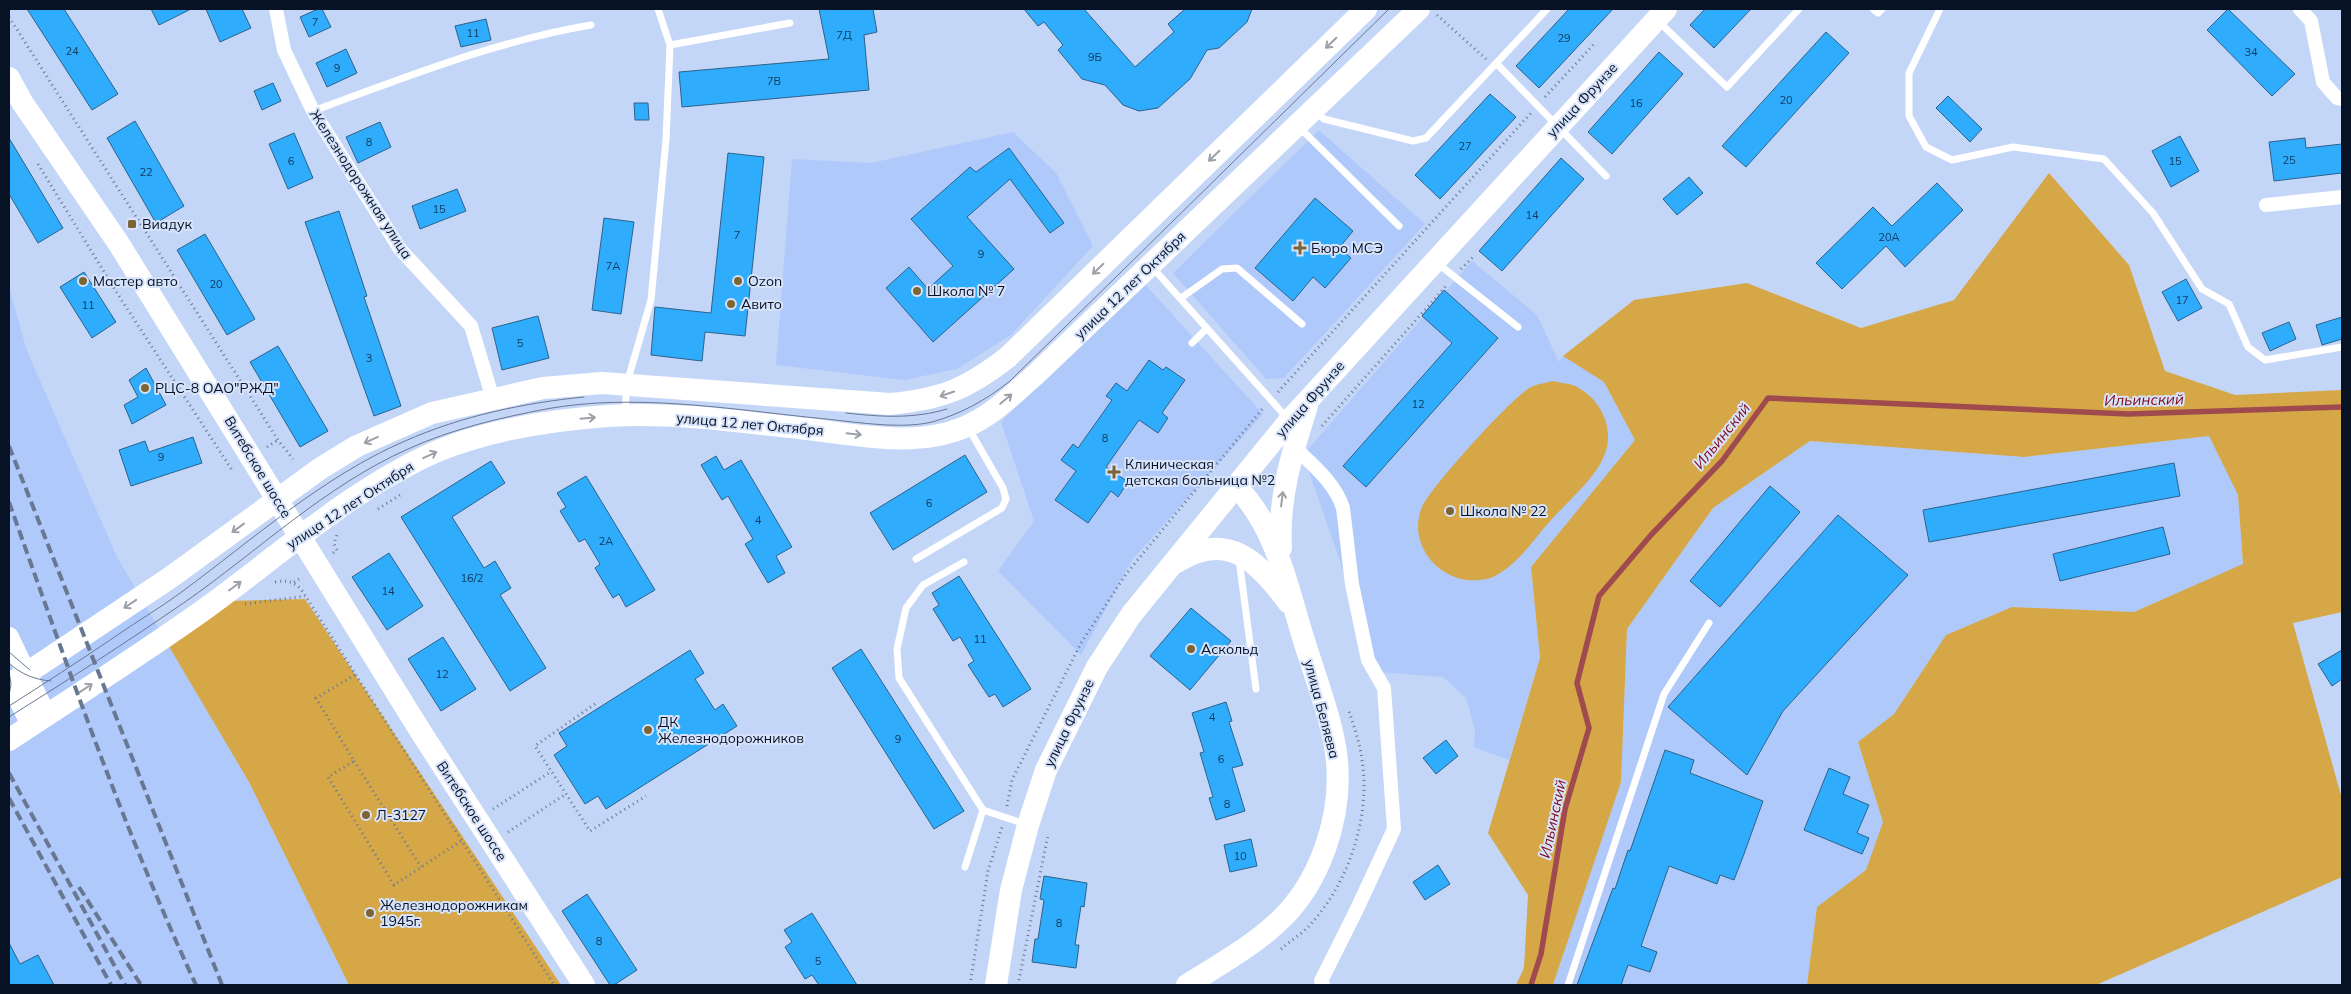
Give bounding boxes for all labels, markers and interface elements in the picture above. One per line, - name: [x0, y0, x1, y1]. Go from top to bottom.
- house number: 7: [312, 15, 318, 29]
- house number: 11: [466, 26, 480, 40]
- house number: 7Д: [836, 28, 852, 42]
- house number: 29: [1557, 31, 1571, 45]
- one-way arrow: [1324, 37, 1337, 49]
- house number: 24: [65, 44, 79, 58]
- house number: 34: [2244, 45, 2258, 59]
- house number: 9Б: [1088, 50, 1102, 64]
- street label: улица Фрунзе: [1543, 59, 1621, 141]
- house number: 9: [334, 61, 340, 75]
- house number: 7В: [767, 74, 781, 88]
- house number: 20: [1779, 93, 1793, 107]
- house number: 16: [1629, 96, 1643, 110]
- street label: Железнодорожная улица: [306, 106, 416, 262]
- house number: 8: [366, 135, 373, 149]
- house number: 27: [1458, 139, 1472, 153]
- one-way arrow: [1208, 150, 1220, 162]
- house number: 25: [2282, 153, 2296, 167]
- house number: 6: [288, 154, 295, 168]
- house number: 15: [2168, 154, 2182, 168]
- house number: 22: [139, 165, 153, 179]
- house number: 15: [432, 202, 446, 216]
- house number: 14: [1525, 208, 1539, 222]
- place label: Виадук: [142, 215, 192, 233]
- marker: Виадук: [126, 218, 138, 230]
- street label: улица 12 лет Октября: [1071, 227, 1189, 343]
- house number: 7: [734, 228, 740, 242]
- house number: 20А: [1878, 230, 1900, 244]
- place label: Бюро МСЭ: [1311, 239, 1383, 257]
- marker: Бюро МСЭ: [1293, 241, 1307, 255]
- house number: 9: [978, 247, 984, 261]
- house number: 7А: [606, 259, 620, 273]
- one-way arrow: [1091, 263, 1104, 275]
- place label: Мастер авто: [93, 272, 178, 290]
- place label: Ozon: [748, 272, 782, 290]
- marker: Мастер авто: [77, 275, 89, 287]
- marker: Ozon: [732, 275, 744, 287]
- house number: 20: [209, 277, 223, 291]
- place label: Школа № 7: [927, 282, 1005, 300]
- marker: Школа № 7: [911, 285, 923, 297]
- house number: 17: [2175, 293, 2189, 307]
- place label: Авито: [741, 295, 782, 313]
- house number: 11: [81, 298, 95, 312]
- marker: Авито: [725, 298, 737, 310]
- house number: 5: [517, 336, 524, 350]
- house number: 3: [366, 351, 372, 365]
- street label: улица Фрунзе: [1272, 357, 1348, 441]
- place label: РЦС-8 ОАО"РЖД": [155, 379, 279, 397]
- marker: РЦС-8 ОАО"РЖД": [139, 382, 151, 394]
- water label: Ильинский: [2104, 389, 2184, 410]
- one-way arrow: [939, 390, 955, 399]
- one-way arrow: [1000, 394, 1013, 405]
- house number: 12: [1411, 397, 1425, 411]
- water label: Ильинский: [1689, 399, 1754, 473]
- street label: улица 12 лет Октября: [676, 409, 824, 439]
- street label: Витебское шоссе: [220, 413, 296, 521]
- one-way arrow: [579, 413, 595, 423]
- one-way arrow: [846, 429, 862, 439]
- house number: 8: [1102, 431, 1109, 445]
- one-way arrow: [364, 435, 379, 445]
- house number: 9: [158, 450, 164, 464]
- one-way arrow: [422, 450, 437, 459]
- place label: Клиническая детская больница №2: [1125, 455, 1275, 489]
- street label: улица 12 лет Октября: [283, 457, 417, 553]
- marker: Клиническая детская больница №2: [1107, 465, 1121, 479]
- one-way arrow: [1277, 491, 1287, 507]
- house number: 6: [926, 496, 933, 510]
- place label: Школа № 22: [1460, 502, 1547, 520]
- marker: Школа № 22: [1444, 505, 1456, 517]
- house number: 4: [755, 513, 762, 527]
- one-way arrow: [231, 523, 245, 533]
- house number: 2А: [599, 534, 613, 548]
- house number: 16/2: [461, 571, 484, 585]
- one-way arrow: [228, 581, 242, 591]
- house number: 14: [381, 584, 395, 598]
- one-way arrow: [123, 599, 137, 609]
- house number: 11: [973, 632, 987, 646]
- place label: Аскольд: [1201, 640, 1259, 658]
- marker: Аскольд: [1185, 643, 1197, 655]
- street label: улица Беляева: [1300, 658, 1344, 760]
- house number: 12: [435, 667, 449, 681]
- street label: улица Фрунзе: [1040, 676, 1098, 770]
- one-way arrow: [79, 683, 93, 693]
- house number: 4: [1209, 710, 1216, 724]
- place label: ДК Железнодорожников: [658, 713, 804, 747]
- marker: ДК Железнодорожников: [642, 724, 654, 736]
- house number: 9: [895, 732, 901, 746]
- house number: 6: [1218, 752, 1225, 766]
- street label: Витебское шоссе: [433, 758, 511, 865]
- water label: Ильинский: [1535, 778, 1570, 860]
- house number: 8: [1224, 797, 1231, 811]
- place label: Л-3127: [376, 806, 426, 824]
- marker: Л-3127: [360, 809, 372, 821]
- house number: 10: [1233, 849, 1247, 863]
- place label: Железнодорожникам 1945г.: [380, 896, 528, 930]
- marker: Железнодорожникам 1945г.: [364, 907, 376, 919]
- house number: 8: [1056, 916, 1063, 930]
- house number: 8: [596, 934, 603, 948]
- house number: 5: [815, 954, 822, 968]

